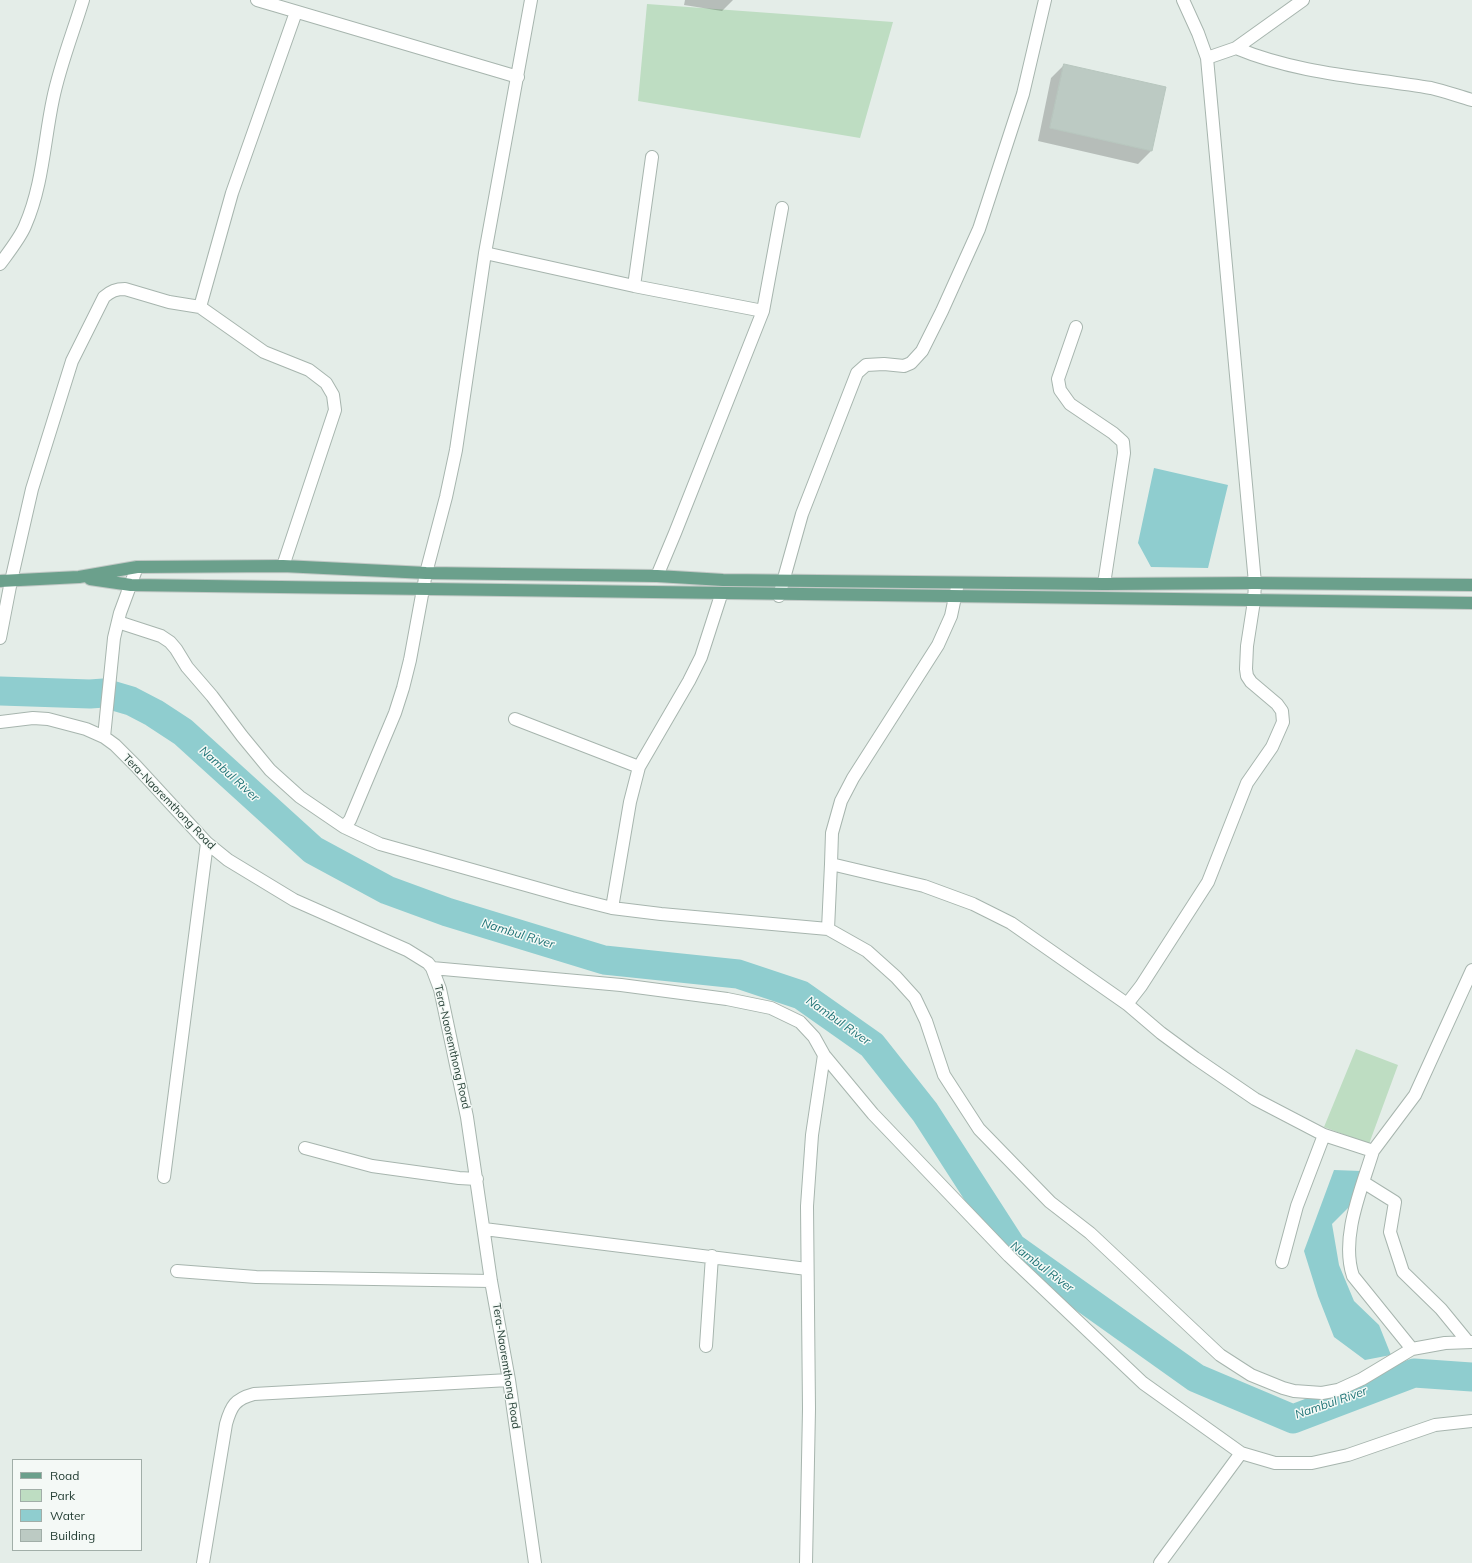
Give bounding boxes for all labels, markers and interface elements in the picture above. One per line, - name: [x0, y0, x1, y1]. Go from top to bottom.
- water label: Nambul River: [196, 744, 262, 804]
- street label: Tera-Naoremthong Road: [120, 752, 218, 852]
- water label: Nambul River: [480, 916, 556, 952]
- street label: Tera-Naoremthong Road: [431, 984, 473, 1110]
- water label: Nambul River: [803, 994, 873, 1048]
- water label: Nambul River: [1008, 1239, 1076, 1295]
- street label: Tera-Naoremthong Road: [490, 1302, 522, 1430]
- water label: Nambul River: [1293, 1384, 1369, 1422]
- legend: [12, 1459, 142, 1551]
- text: Road: [50, 1468, 79, 1483]
- text: Park: [50, 1488, 75, 1503]
- text: Water: [50, 1508, 85, 1523]
- text: Building: [50, 1528, 95, 1543]

